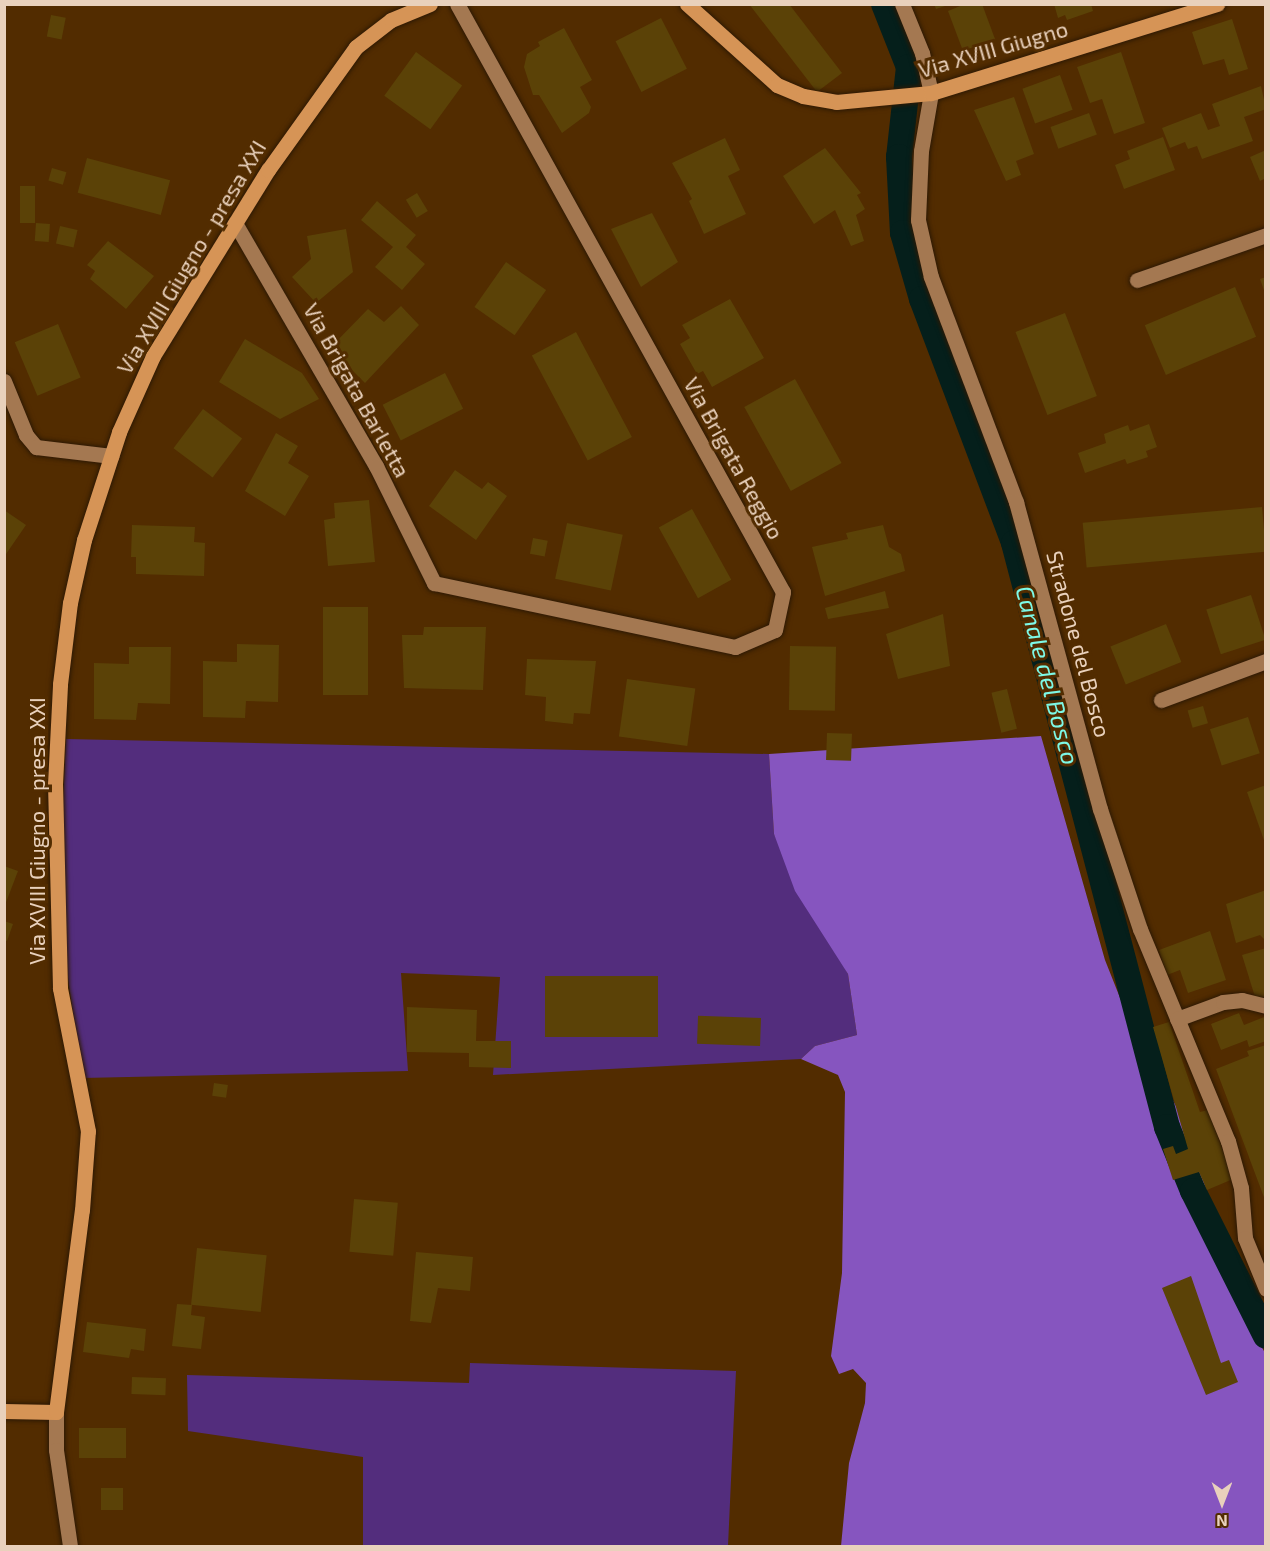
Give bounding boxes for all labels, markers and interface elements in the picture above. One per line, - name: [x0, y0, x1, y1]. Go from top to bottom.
- street label: Via XVIII Giugno: [915, 15, 1071, 83]
- street label: Via XVIII Giugno - presa XXI: [111, 135, 271, 379]
- street label: Via Brigata Barletta: [298, 298, 416, 482]
- street label: Via Brigata Reggio: [679, 372, 789, 544]
- street label: Stradone del Bosco: [1041, 548, 1117, 740]
- water label: Canale del Bosco: [1010, 582, 1086, 768]
- street label: Via XVIII Giugno - presa XXI: [24, 697, 50, 965]
- north arrow: [1192, 1473, 1252, 1533]
- text: N: [1216, 1512, 1228, 1531]

